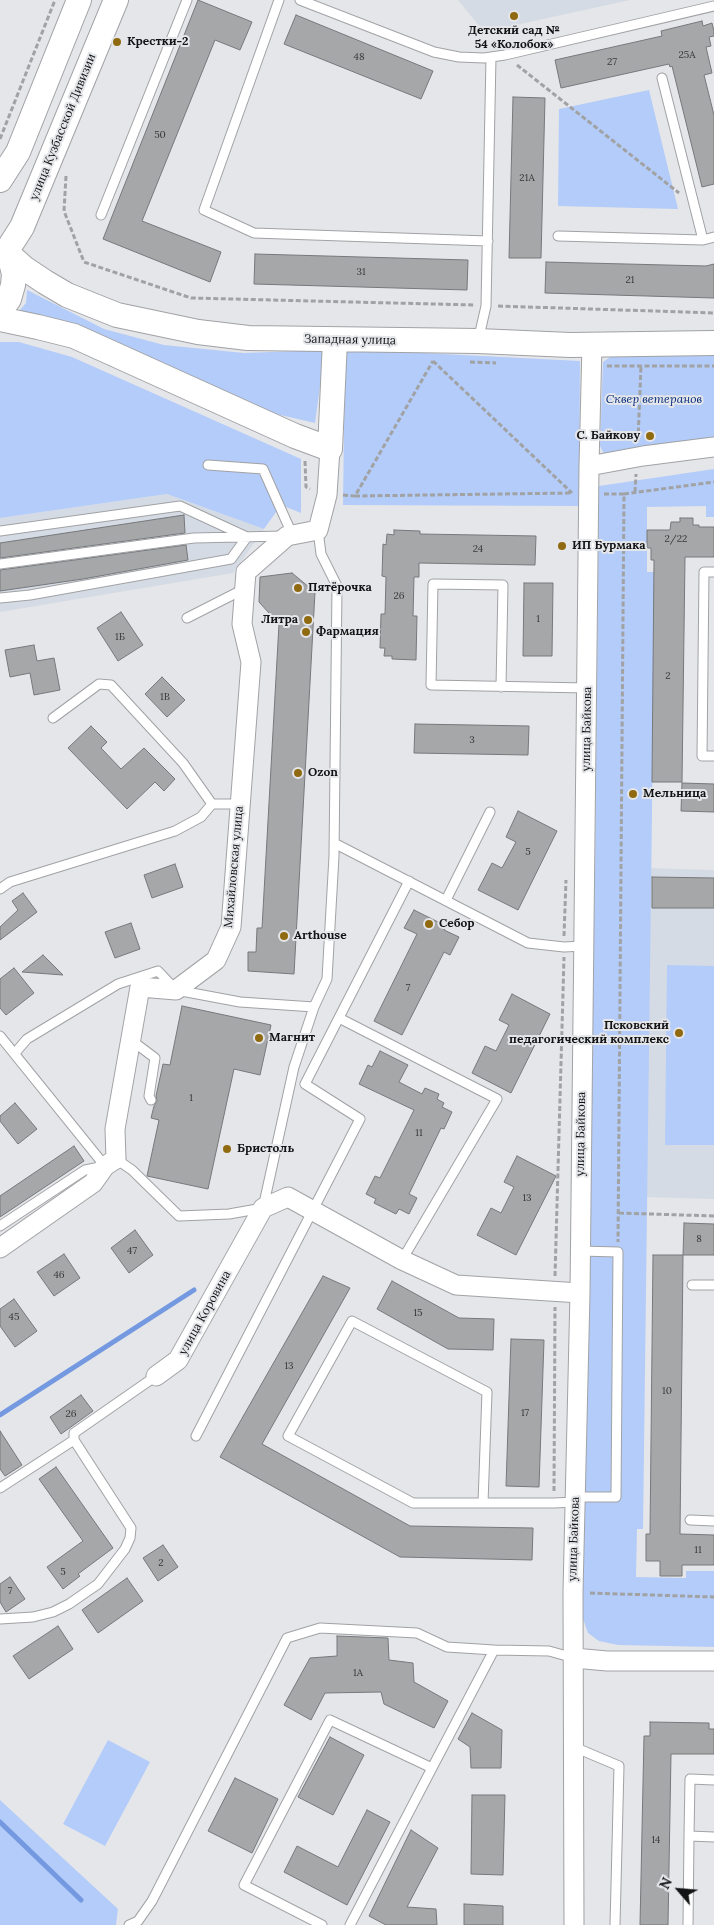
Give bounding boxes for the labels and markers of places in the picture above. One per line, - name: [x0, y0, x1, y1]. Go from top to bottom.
- marker: Детский сад № 54 «Колобок»: [508, 10, 520, 22]
- place label: Детский сад № 54 «Колобок»: [468, 24, 560, 52]
- place label: Крестки-2: [127, 35, 188, 49]
- marker: Крестки-2: [111, 36, 123, 48]
- place label: С. Байкову: [576, 429, 640, 443]
- marker: С. Байкову: [644, 430, 656, 442]
- place label: ИП Бурмака: [572, 539, 645, 553]
- marker: ИП Бурмака: [556, 540, 568, 552]
- place label: Пятёрочка: [308, 581, 372, 595]
- marker: Пятёрочка: [292, 582, 304, 594]
- place label: Литра: [261, 613, 298, 627]
- marker: Литра: [302, 614, 314, 626]
- place label: Фармация: [316, 625, 379, 639]
- marker: Фармация: [300, 626, 312, 638]
- place label: Ozon: [308, 766, 338, 780]
- marker: Ozon: [292, 767, 304, 779]
- place label: Мельница: [643, 787, 706, 801]
- marker: Мельница: [627, 788, 639, 800]
- place label: Себор: [439, 917, 475, 931]
- marker: Себор: [423, 918, 435, 930]
- place label: Arthouse: [294, 929, 347, 943]
- marker: Arthouse: [278, 930, 290, 942]
- place label: Псковский педагогический комплекс: [509, 1019, 669, 1047]
- marker: Псковский педагогический комплекс: [673, 1027, 685, 1039]
- place label: Магнит: [269, 1031, 315, 1045]
- marker: Магнит: [253, 1032, 265, 1044]
- place label: Бристоль: [237, 1142, 294, 1156]
- marker: Бристоль: [221, 1143, 233, 1155]

